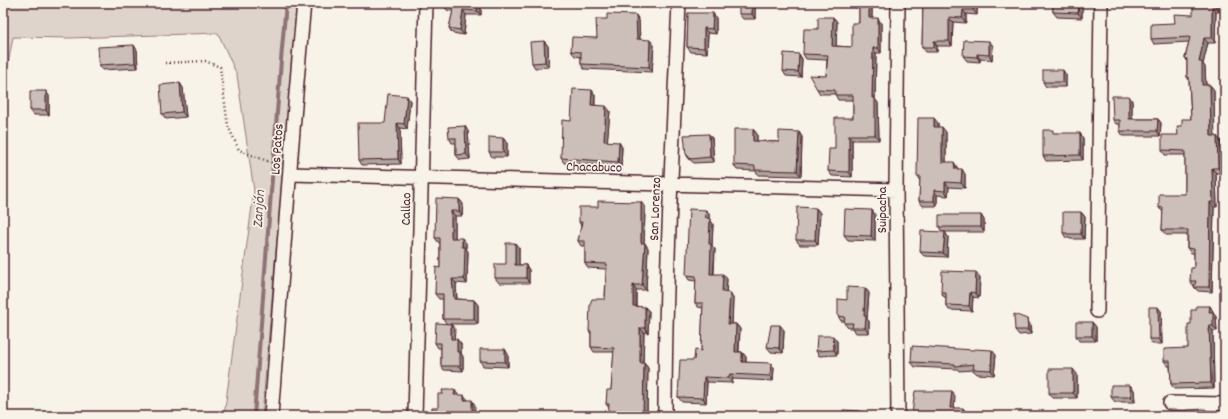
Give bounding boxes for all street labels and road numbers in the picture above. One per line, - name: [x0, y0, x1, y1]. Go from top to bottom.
- street label: Los Patos: [266, 123, 290, 175]
- street label: Chacabuco: [566, 158, 622, 178]
- street label: San Lorenzo: [645, 177, 667, 241]
- street label: Suipacha: [873, 186, 893, 233]
- street label: Callao: [397, 192, 417, 226]

